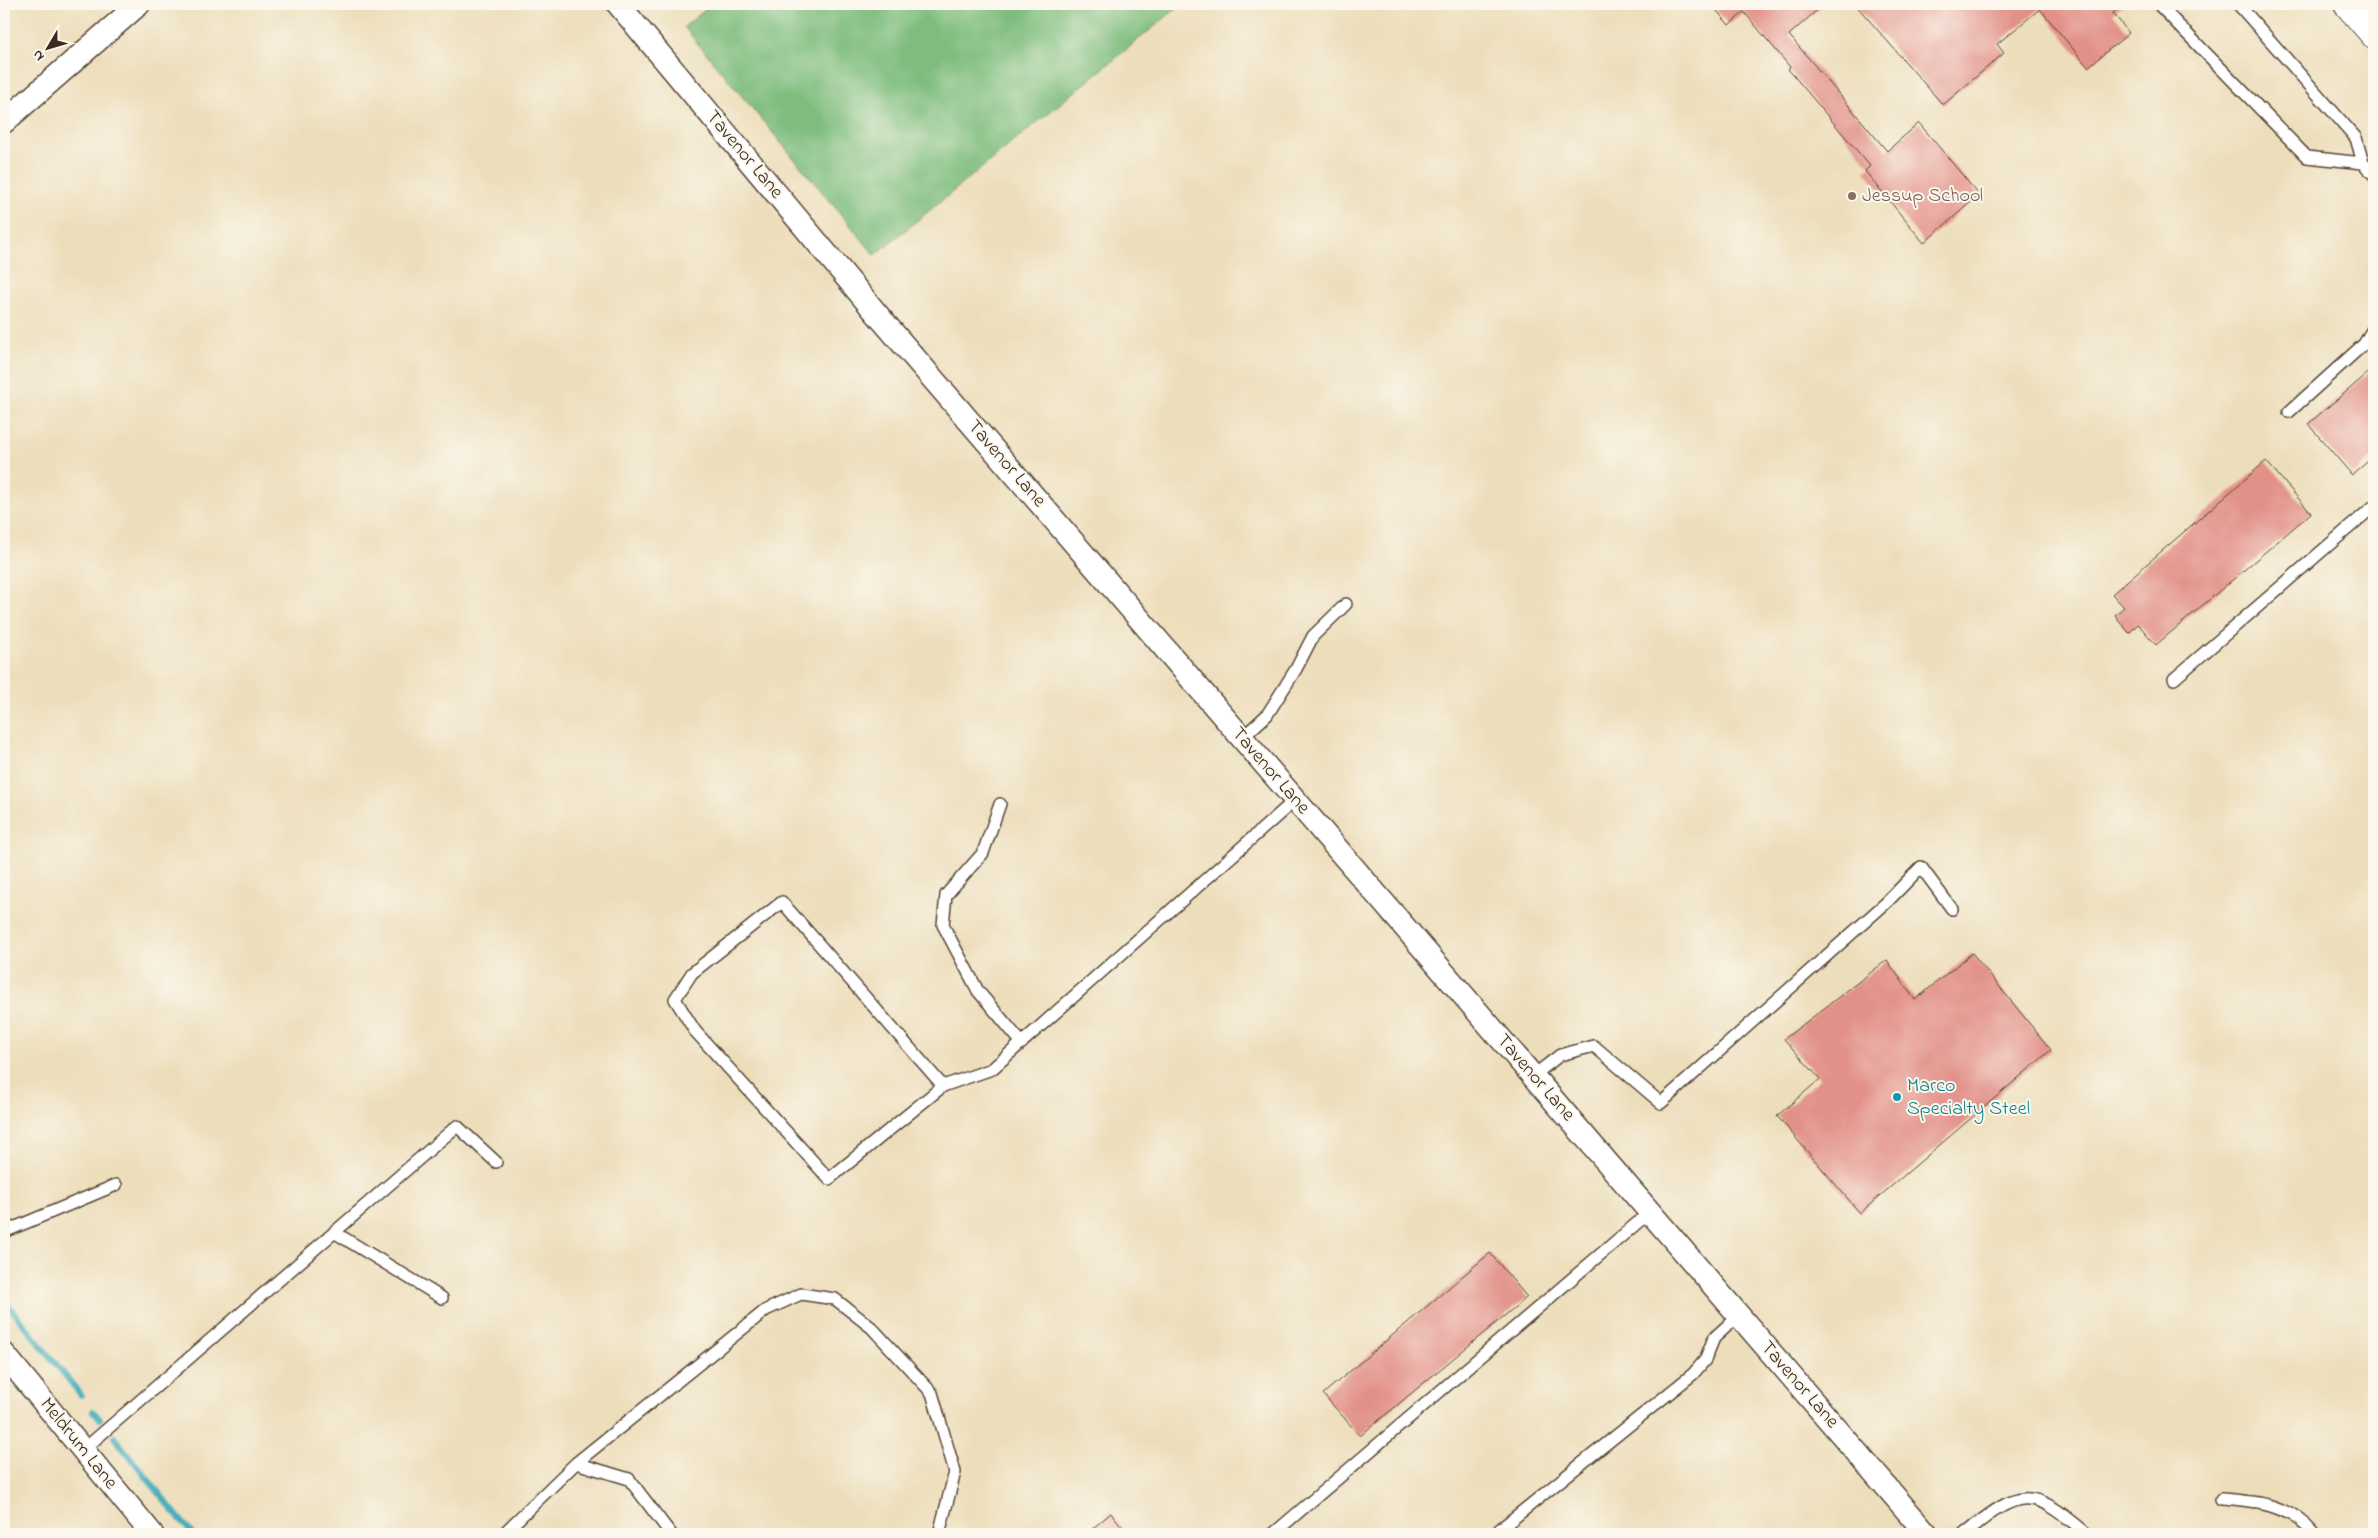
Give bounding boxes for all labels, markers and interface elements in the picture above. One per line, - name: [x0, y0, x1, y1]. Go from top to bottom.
- north arrow: [22, 22, 72, 72]
- text: N: [28, 45, 50, 65]
- street label: Tavenor Lane: [698, 104, 790, 206]
- place label: Jessup School: [1862, 182, 1983, 211]
- marker: Jessup School: [1846, 190, 1858, 202]
- street label: Tavenor Lane: [960, 414, 1052, 514]
- street label: Tavenor Lane: [1224, 721, 1316, 821]
- street label: Tavenor Lane: [1489, 1028, 1581, 1128]
- place label: Marco Specialty Steel: [1907, 1072, 2030, 1124]
- marker: Marco Specialty Steel: [1891, 1091, 1903, 1103]
- street label: Tavenor Lane: [1753, 1335, 1845, 1435]
- street label: Meldrum Lane: [32, 1392, 124, 1496]

